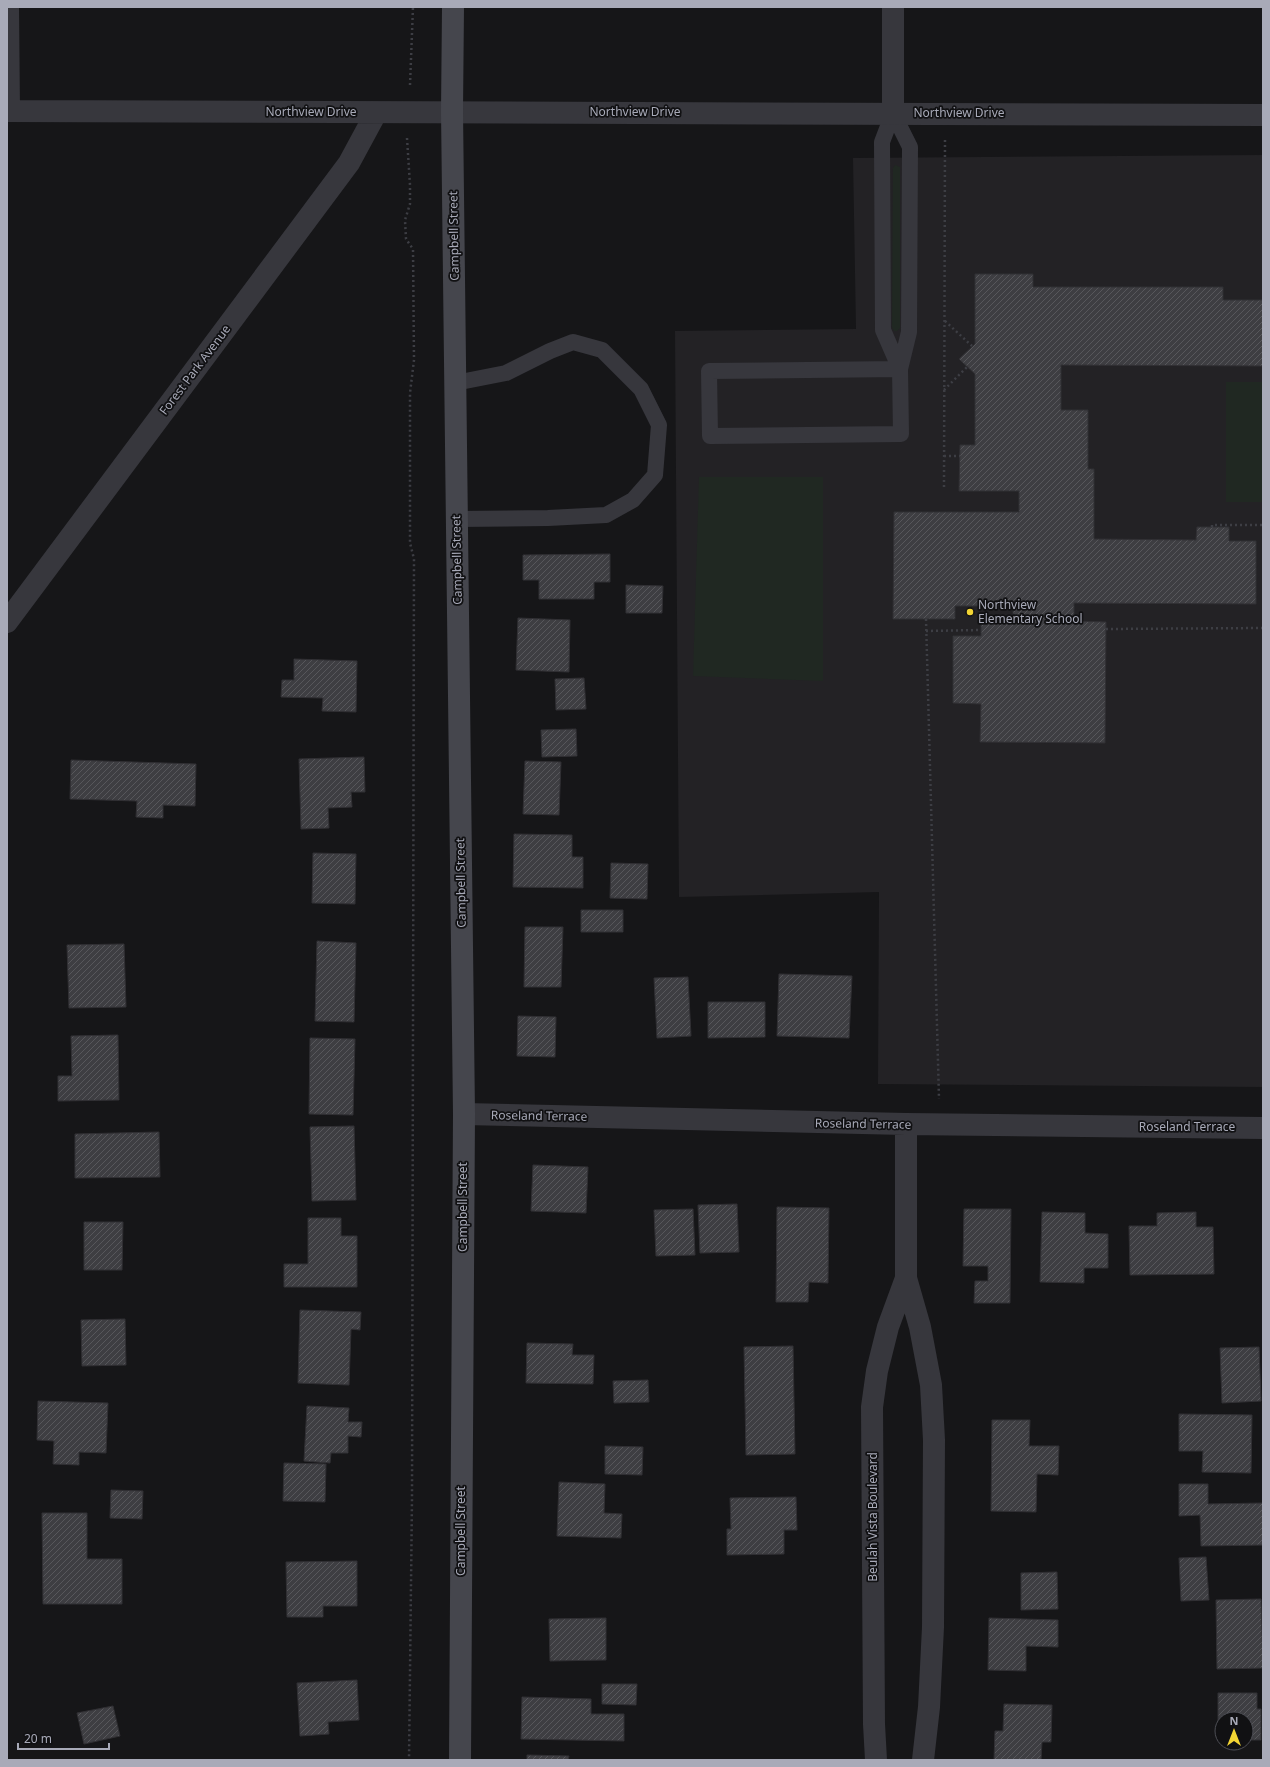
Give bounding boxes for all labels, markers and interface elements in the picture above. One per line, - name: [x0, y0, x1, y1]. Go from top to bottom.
- street label: Northview Drive: [265, 103, 357, 120]
- street label: Northview Drive: [589, 103, 681, 120]
- street label: Northview Drive: [913, 104, 1005, 121]
- street label: Campbell Street: [444, 190, 463, 281]
- street label: Forest Park Avenue: [155, 321, 234, 418]
- street label: Campbell Street: [447, 514, 466, 605]
- place label: Northview Elementary School: [978, 596, 1083, 627]
- marker: Northview Elementary School: [965, 607, 975, 617]
- street label: Campbell Street: [451, 837, 470, 928]
- street label: Roseland Terrace: [491, 1106, 588, 1125]
- street label: Roseland Terrace: [815, 1114, 912, 1133]
- street label: Roseland Terrace: [1139, 1118, 1235, 1135]
- street label: Campbell Street: [454, 1161, 471, 1252]
- street label: Beulah Vista Boulevard: [864, 1452, 881, 1582]
- street label: Campbell Street: [452, 1485, 469, 1576]
- north arrow: [1214, 1711, 1254, 1751]
- text: N: [1230, 1713, 1238, 1728]
- scale bar: [18, 1725, 109, 1751]
- text: 20 m: [24, 1730, 52, 1747]

